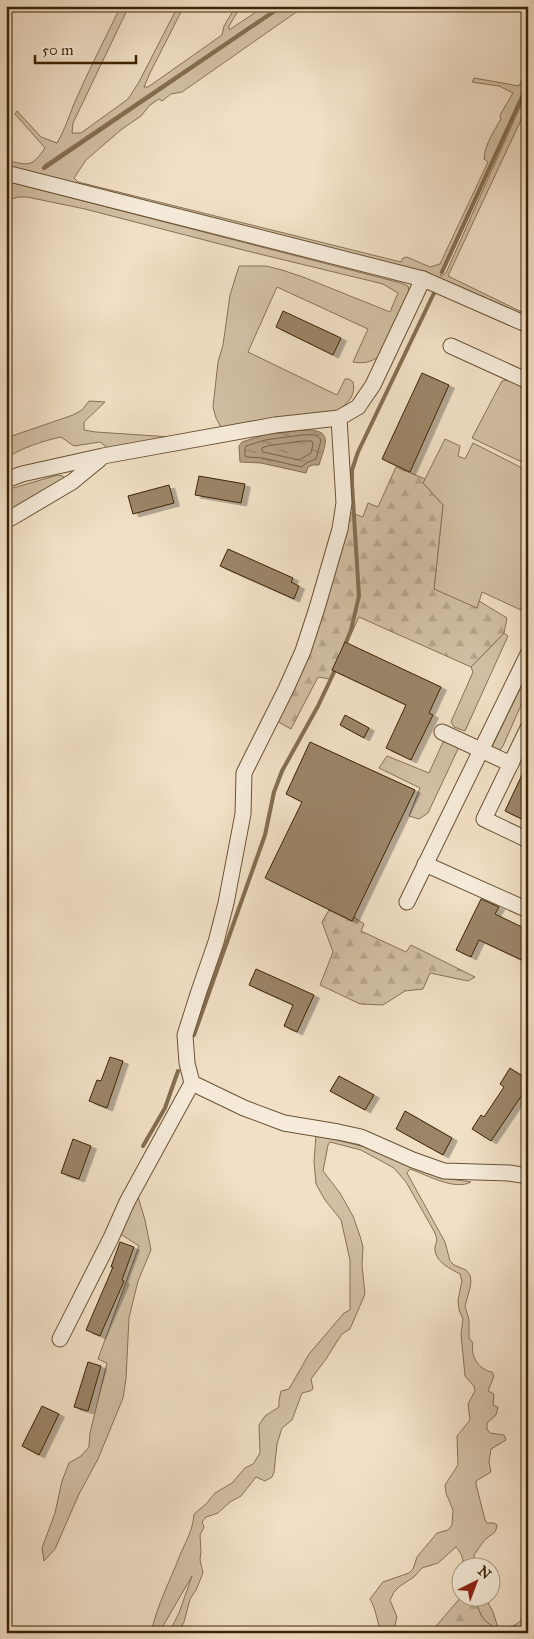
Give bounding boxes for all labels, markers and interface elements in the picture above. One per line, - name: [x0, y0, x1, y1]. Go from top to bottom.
- scale bar: [35, 32, 136, 64]
- text: 50 m: [42, 41, 74, 59]
- north arrow: [452, 1556, 502, 1606]
- text: N: [474, 1562, 495, 1583]

